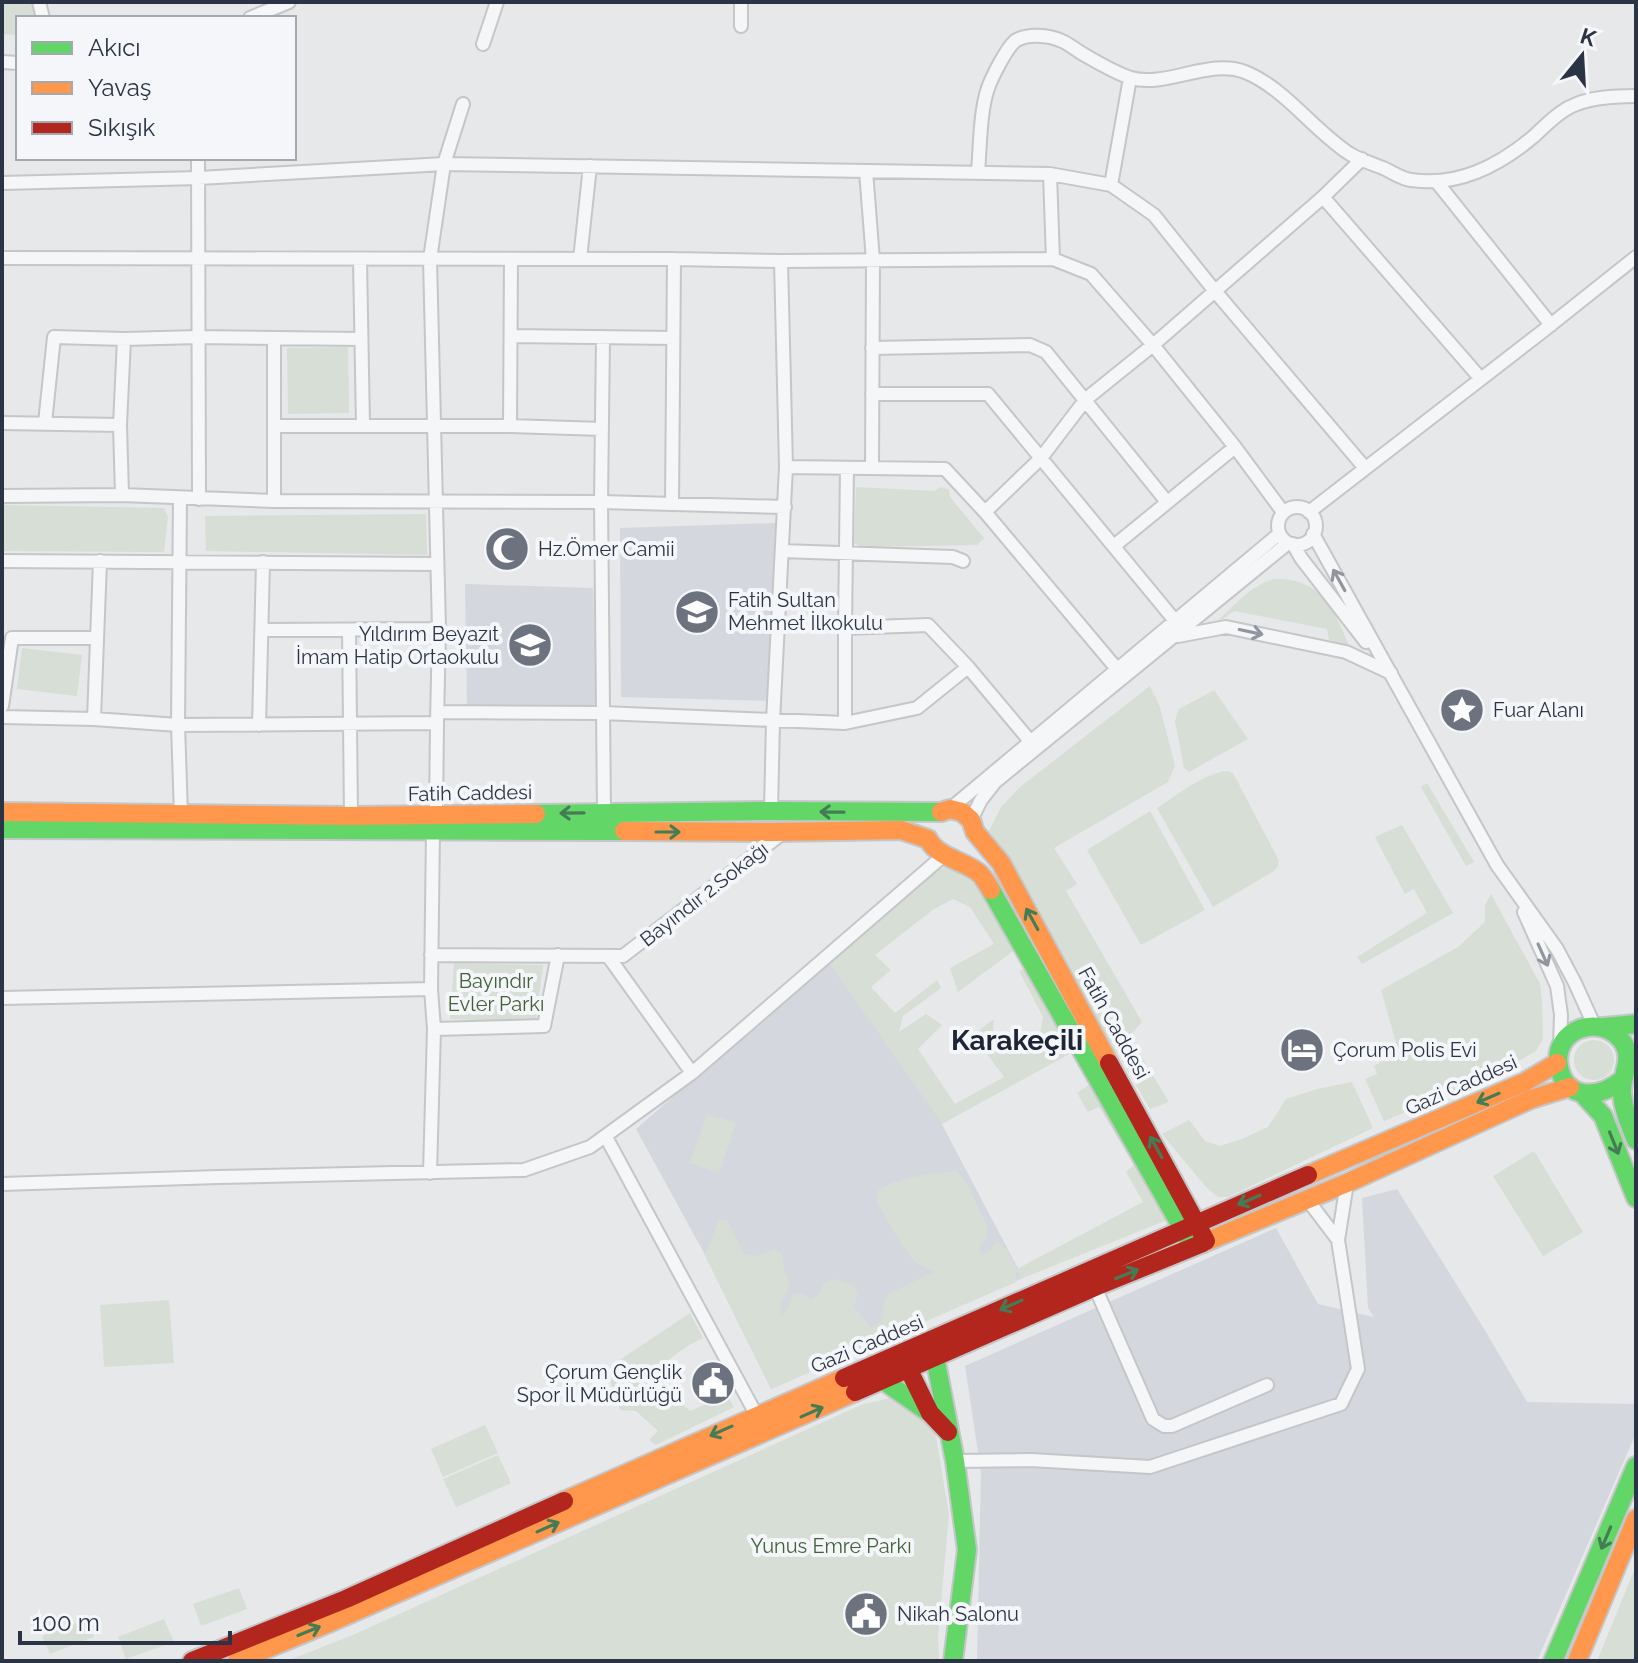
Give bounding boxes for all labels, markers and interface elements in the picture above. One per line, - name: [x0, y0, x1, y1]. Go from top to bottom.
- legend: [16, 16, 296, 160]
- north arrow: [1542, 16, 1622, 96]
- text: K: [1577, 22, 1599, 52]
- text: Akıcı: [88, 33, 141, 62]
- text: Yavaş: [88, 73, 151, 102]
- text: Sıkışık: [88, 113, 156, 142]
- mosque icon: Hz.Ömer Camii: [483, 525, 531, 573]
- place label: Hz.Ömer Camii: [538, 537, 675, 561]
- one-way arrow: [1331, 569, 1347, 592]
- school or university icon: Fatih Sultan Mehmet İlkokulu: [673, 588, 721, 636]
- place label: Fatih Sultan Mehmet İlkokulu: [728, 588, 883, 635]
- school or university icon: Yıldırım Beyazıt İmam Hatip Ortaokulu: [506, 621, 554, 669]
- place label: Yıldırım Beyazıt İmam Hatip Ortaokulu: [296, 622, 499, 669]
- one-way arrow: [1237, 626, 1263, 641]
- place icon: Fuar Alanı: [1438, 686, 1486, 734]
- place label: Fuar Alanı: [1493, 698, 1584, 722]
- street label: Fatih Caddesi: [408, 780, 532, 806]
- one-way arrow: [819, 804, 846, 820]
- one-way arrow: [559, 805, 586, 821]
- one-way arrow: [654, 824, 681, 839]
- street label: Bayındır 2.Sokağı: [635, 837, 773, 951]
- one-way arrow: [1023, 908, 1039, 931]
- one-way arrow: [1536, 942, 1551, 967]
- street label: Fatih Caddesi: [1073, 963, 1155, 1083]
- park label: Bayındır Evler Parkı: [448, 969, 544, 1016]
- district label: Karakeçili: [951, 1024, 1083, 1057]
- hotel icon: Çorum Polis Evi: [1278, 1026, 1326, 1074]
- place label: Çorum Polis Evi: [1333, 1038, 1477, 1062]
- street label: Gazi Caddesi: [1401, 1050, 1521, 1120]
- one-way arrow: [1476, 1091, 1501, 1106]
- one-way arrow: [1608, 1130, 1622, 1155]
- one-way arrow: [1148, 1136, 1163, 1160]
- one-way arrow: [1237, 1193, 1262, 1208]
- one-way arrow: [1114, 1265, 1139, 1280]
- one-way arrow: [999, 1298, 1023, 1313]
- street label: Gazi Caddesi: [807, 1310, 927, 1378]
- public building icon: Çorum Gençlik Spor İl Müdürlüğü: [689, 1359, 737, 1407]
- place label: Çorum Gençlik Spor İl Müdürlüğü: [517, 1360, 682, 1407]
- one-way arrow: [800, 1404, 824, 1419]
- one-way arrow: [709, 1425, 734, 1440]
- one-way arrow: [535, 1519, 560, 1534]
- one-way arrow: [1597, 1525, 1612, 1550]
- park label: Yunus Emre Parkı: [750, 1534, 912, 1558]
- public building icon: Nikah Salonu: [842, 1590, 890, 1638]
- scale bar: [20, 1595, 230, 1645]
- place label: Nikah Salonu: [897, 1602, 1019, 1626]
- text: 100 m: [32, 1608, 100, 1637]
- one-way arrow: [297, 1623, 321, 1638]

